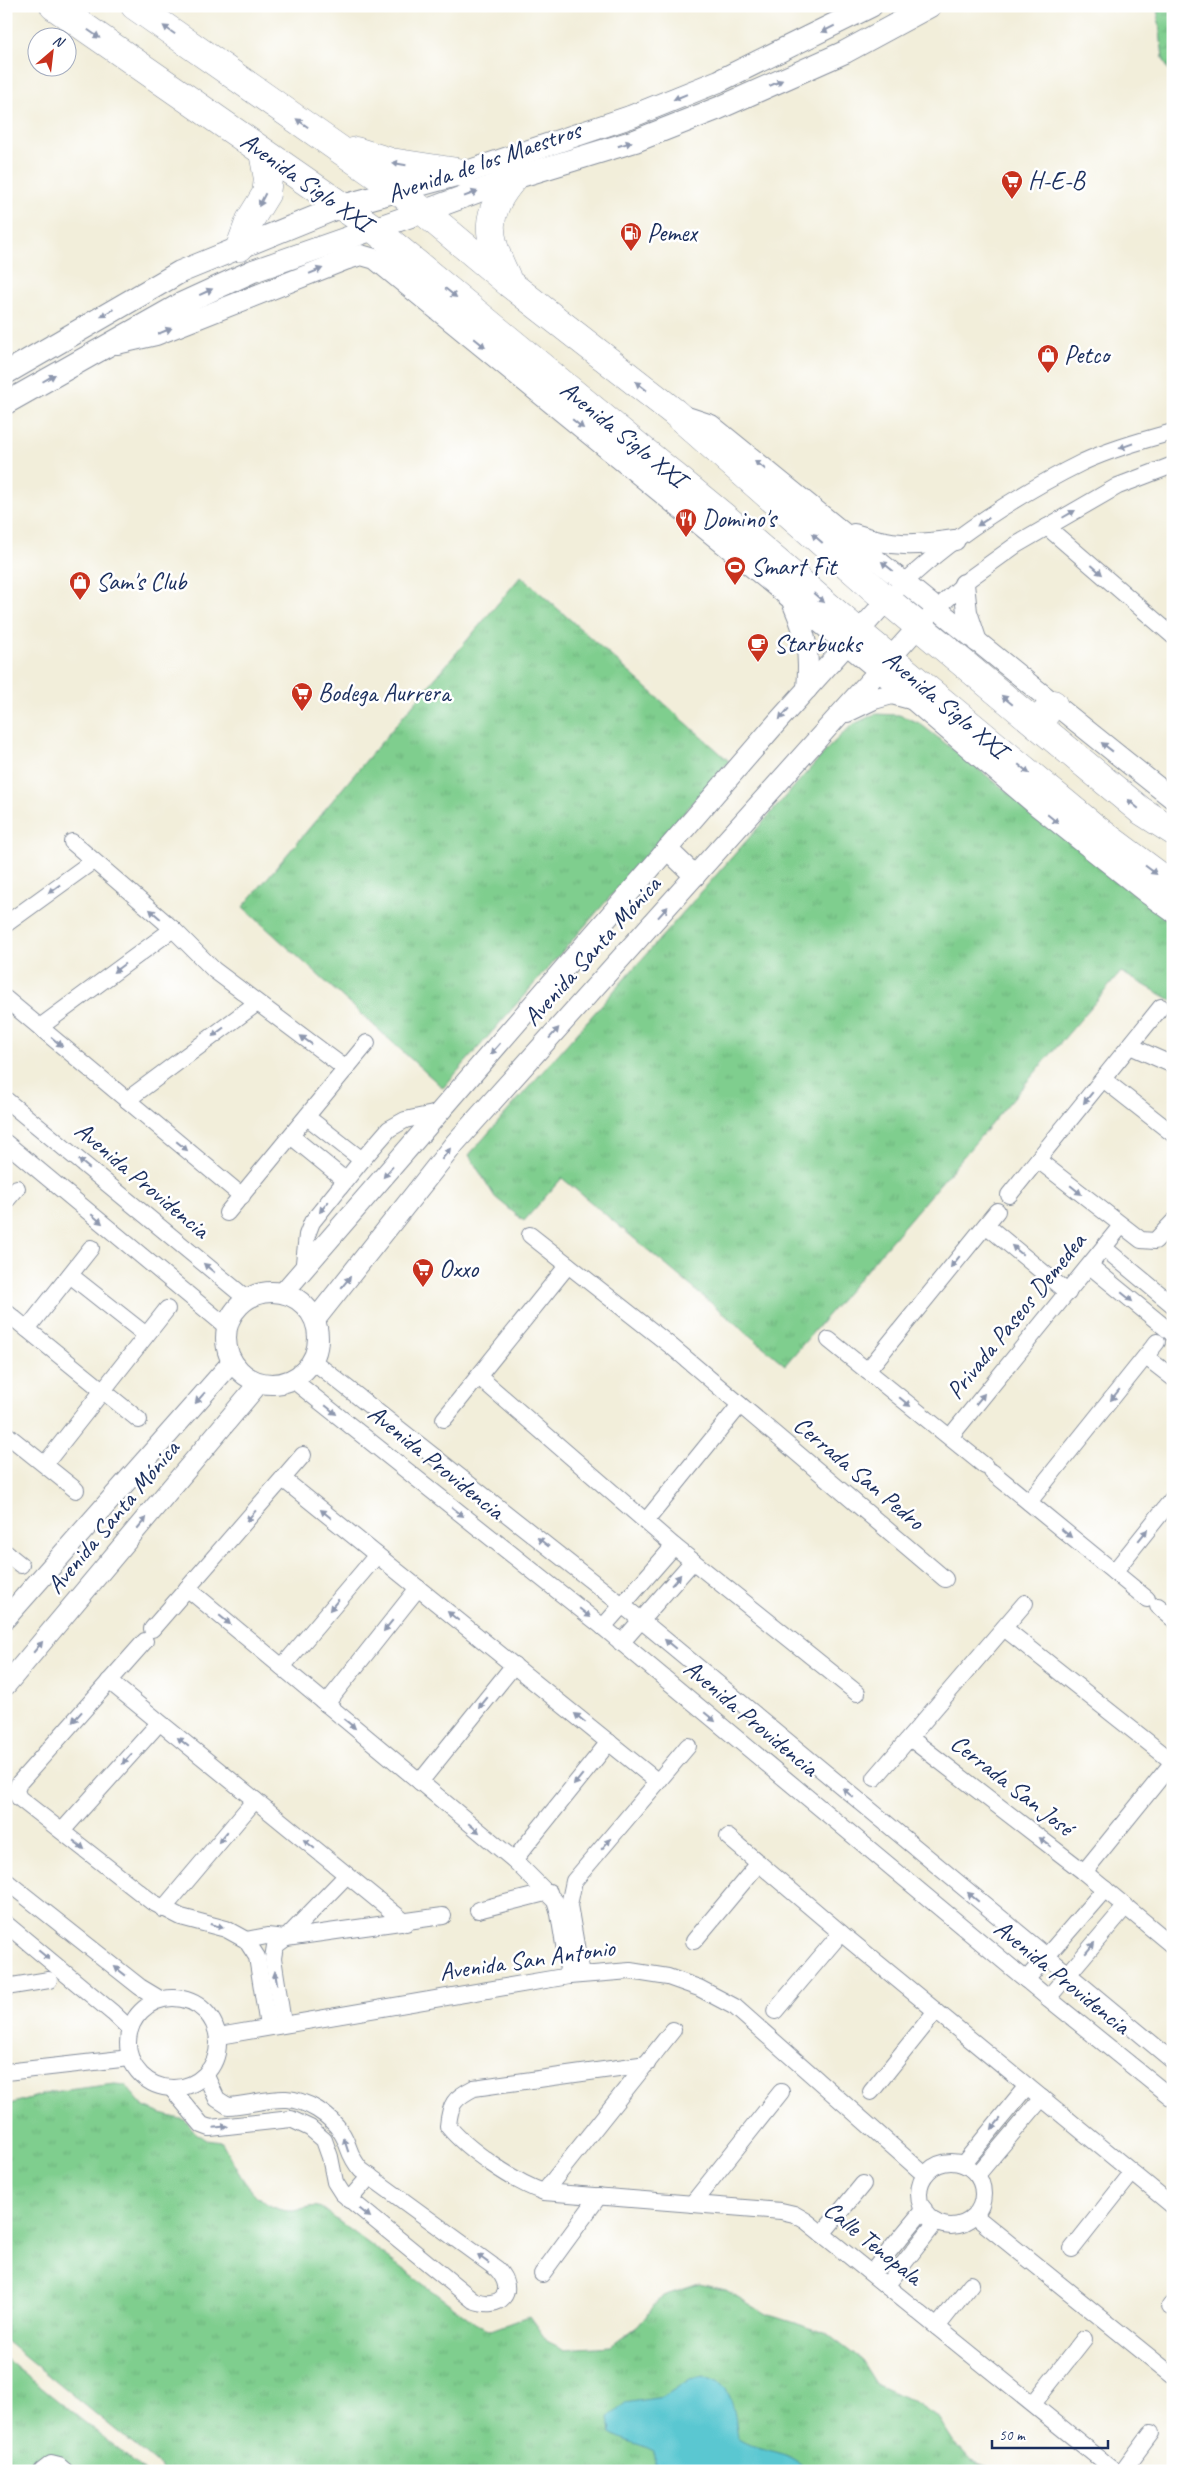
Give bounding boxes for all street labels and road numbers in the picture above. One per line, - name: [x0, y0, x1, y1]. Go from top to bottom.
- street label: Avenida de los Maestros: [383, 113, 587, 210]
- street label: Avenida Siglo XXI: [234, 125, 382, 242]
- street label: Avenida Siglo XXI: [554, 374, 697, 498]
- street label: Avenida Siglo XXI: [876, 643, 1018, 769]
- street label: Avenida Santa Mónica: [516, 868, 669, 1033]
- street label: Avenida Providencia: [68, 1114, 217, 1247]
- street label: Privada Paseos Demedea: [939, 1225, 1094, 1406]
- street label: Avenida Providencia: [361, 1397, 512, 1528]
- street label: Cerrada San Pedro: [787, 1409, 932, 1538]
- street label: Avenida Santa Mónica: [39, 1432, 188, 1600]
- street label: Avenida Providencia: [677, 1652, 826, 1785]
- street label: Cerrada San José: [944, 1727, 1083, 1845]
- street label: Avenida Providencia: [987, 1912, 1138, 2043]
- street label: Avenida San Antonio: [437, 1932, 618, 1988]
- street label: Calle Tenopala: [817, 2194, 931, 2294]

